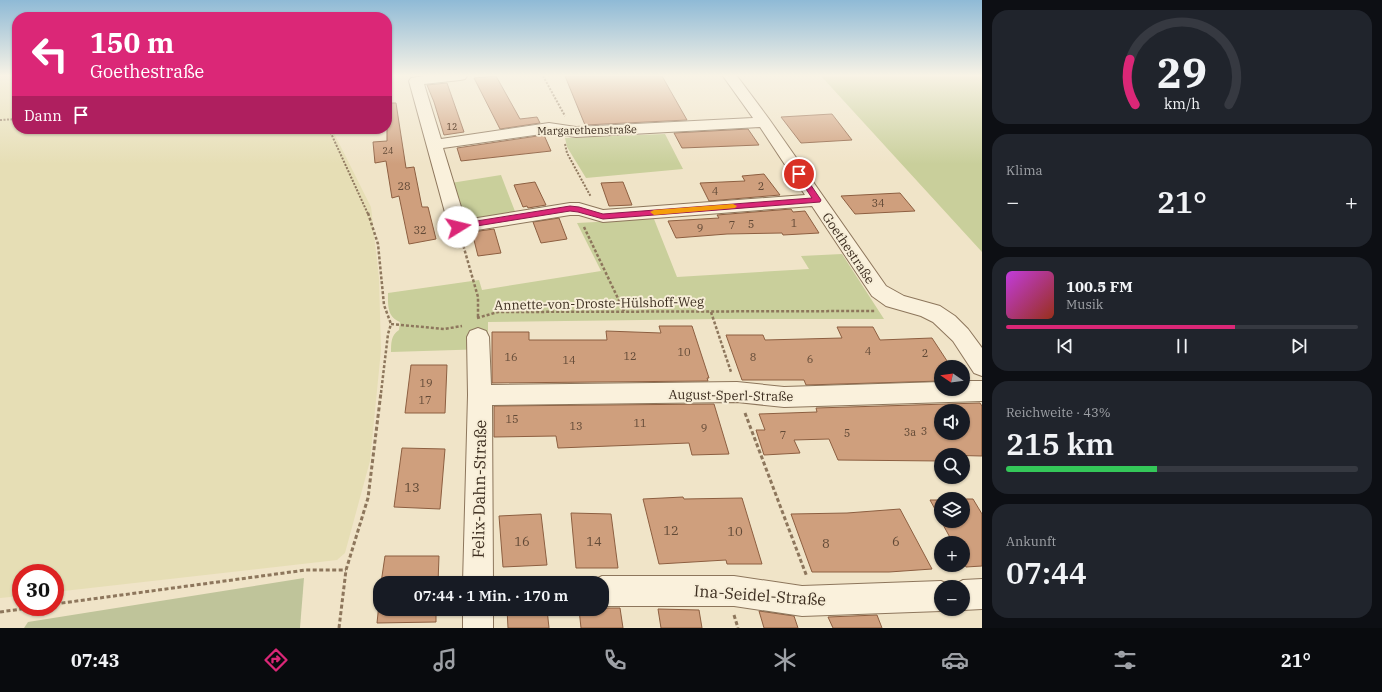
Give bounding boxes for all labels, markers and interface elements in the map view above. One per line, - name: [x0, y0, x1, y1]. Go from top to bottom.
- text: 150 m: [90, 24, 174, 61]
- icon: left: [24, 28, 76, 80]
- text: 29: [1157, 45, 1207, 99]
- text: Goethestraße: [90, 60, 204, 83]
- text: km/h: [1164, 93, 1200, 112]
- icon: arrive: [70, 104, 92, 126]
- text: Dann: [24, 106, 62, 125]
- house number: 12: [447, 121, 457, 132]
- street label: Margarethenstraße: [537, 122, 637, 138]
- house number: 24: [383, 145, 393, 156]
- pin: [782, 157, 816, 191]
- text: Klima: [1006, 162, 1043, 179]
- icon: arrive: [788, 163, 810, 185]
- house number: 28: [397, 179, 411, 193]
- house number: 2: [758, 179, 764, 193]
- text: 21°: [1157, 182, 1207, 221]
- house number: 4: [712, 184, 719, 198]
- text: −: [1006, 187, 1019, 216]
- text: +: [1345, 187, 1358, 216]
- house number: 34: [871, 196, 885, 210]
- position arrow: [437, 206, 479, 248]
- street label: Goethestraße: [818, 209, 879, 287]
- house number: 1: [791, 216, 797, 230]
- house number: 5: [748, 217, 754, 231]
- house number: 7: [729, 218, 735, 232]
- house number: 9: [697, 221, 703, 235]
- house number: 32: [413, 223, 427, 237]
- text: 100.5 FM: [1066, 277, 1133, 296]
- street label: Annette-von-Droste-Hülshoff-Weg: [494, 293, 704, 314]
- text: Musik: [1066, 296, 1103, 313]
- icon: previous: [1054, 335, 1076, 357]
- icon: pause: [1171, 335, 1193, 357]
- icon: next: [1288, 335, 1310, 357]
- house number: 4: [865, 344, 872, 358]
- house number: 10: [677, 345, 691, 359]
- house number: 2: [922, 346, 928, 360]
- house number: 12: [623, 349, 637, 363]
- house number: 16: [504, 350, 518, 364]
- house number: 8: [750, 350, 756, 364]
- house number: 6: [807, 352, 813, 366]
- house number: 14: [562, 353, 576, 367]
- north arrow: [934, 360, 970, 396]
- map controls: [934, 360, 970, 616]
- house number: 19: [419, 376, 433, 390]
- street label: August-Sperl-Straße: [668, 386, 794, 405]
- house number: 17: [418, 393, 432, 407]
- button: sound: [934, 404, 970, 440]
- text: Reichweite · 43%: [1006, 404, 1111, 421]
- house number: 15: [505, 412, 519, 426]
- house number: 11: [633, 416, 647, 430]
- house number: 13: [569, 419, 583, 433]
- street label: Felix-Dahn-Straße: [468, 420, 490, 558]
- house number: 9: [701, 421, 707, 435]
- house number: 3: [921, 424, 927, 438]
- text: 215 km: [1006, 424, 1114, 463]
- house number: 3a: [904, 425, 916, 439]
- house number: 5: [844, 426, 850, 440]
- house number: 7: [780, 428, 786, 442]
- button: search: [934, 448, 970, 484]
- house number: 13: [404, 479, 420, 496]
- button: layers: [934, 492, 970, 528]
- house number: 12: [663, 522, 679, 539]
- house number: 10: [727, 523, 743, 540]
- house number: 16: [514, 533, 530, 550]
- house number: 14: [586, 533, 602, 550]
- house number: 6: [892, 533, 900, 550]
- text: Ankunft: [1006, 533, 1056, 550]
- house number: 8: [822, 535, 830, 552]
- button: +: [934, 536, 970, 572]
- text: 07:44: [1006, 553, 1087, 592]
- speed limit sign: 30: [12, 564, 64, 616]
- street label: Ina-Seidel-Straße: [693, 580, 827, 610]
- button: −: [934, 580, 970, 616]
- text: 07:44 · 1 Min. · 170 m: [414, 586, 568, 605]
- icon: directions: [262, 646, 290, 674]
- icon: music: [431, 646, 459, 674]
- icon: phone: [601, 646, 629, 674]
- icon: climate: [771, 646, 799, 674]
- icon: car: [941, 646, 969, 674]
- icon: filters: [1111, 646, 1139, 674]
- text: 07:43: [71, 649, 120, 672]
- text: 21°: [1281, 649, 1311, 672]

